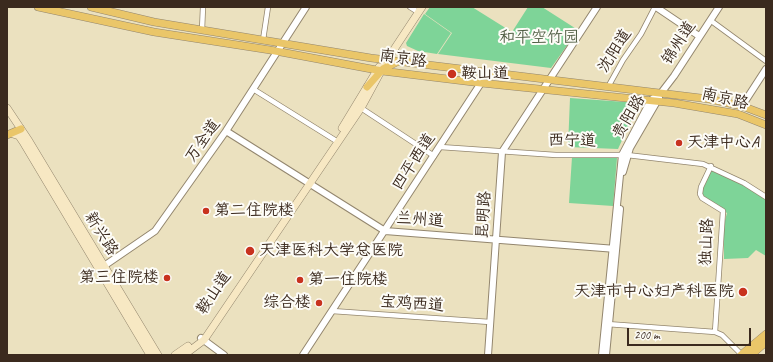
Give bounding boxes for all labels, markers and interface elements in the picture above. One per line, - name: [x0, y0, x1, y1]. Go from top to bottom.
- street label: 锦州道: [658, 18, 700, 68]
- street label: 沈阳道: [594, 26, 636, 76]
- park label: 和平空竹园: [499, 28, 579, 48]
- street label: 南京路: [378, 46, 428, 72]
- place label: 鞍山道: [461, 64, 509, 84]
- marker: 鞍山道: [446, 68, 458, 80]
- street label: 南京路: [699, 84, 751, 114]
- street label: 贵阳路: [608, 91, 650, 143]
- street label: 万全道: [181, 116, 225, 166]
- street label: 四平西道: [389, 130, 439, 194]
- street label: 西宁道: [548, 131, 596, 151]
- place label: 天津中心A: [687, 133, 759, 153]
- marker: 天津中心A: [674, 138, 684, 148]
- street label: 昆明路: [473, 190, 495, 240]
- place label: 第二住院楼: [214, 201, 294, 221]
- marker: 第二住院楼: [201, 206, 211, 216]
- street label: 新兴路: [80, 209, 122, 259]
- street label: 兰州道: [395, 209, 445, 231]
- street label: 独山路: [697, 218, 717, 266]
- place label: 天津医科大学总医院: [259, 241, 403, 261]
- marker: 天津医科大学总医院: [244, 245, 256, 257]
- place label: 第三住院楼: [79, 268, 159, 288]
- street label: 鞍山道: [193, 268, 235, 318]
- place label: 第一住院楼: [308, 270, 388, 290]
- marker: 第三住院楼: [162, 273, 172, 283]
- marker: 第一住院楼: [295, 275, 305, 285]
- place label: 天津市中心妇产科医院: [574, 282, 734, 302]
- marker: 天津市中心妇产科医院: [737, 286, 749, 298]
- street label: 宝鸡西道: [379, 292, 445, 316]
- place label: 综合楼: [263, 293, 311, 313]
- marker: 综合楼: [314, 298, 324, 308]
- scale bar: [629, 320, 753, 346]
- text: 200 m: [634, 327, 660, 343]

